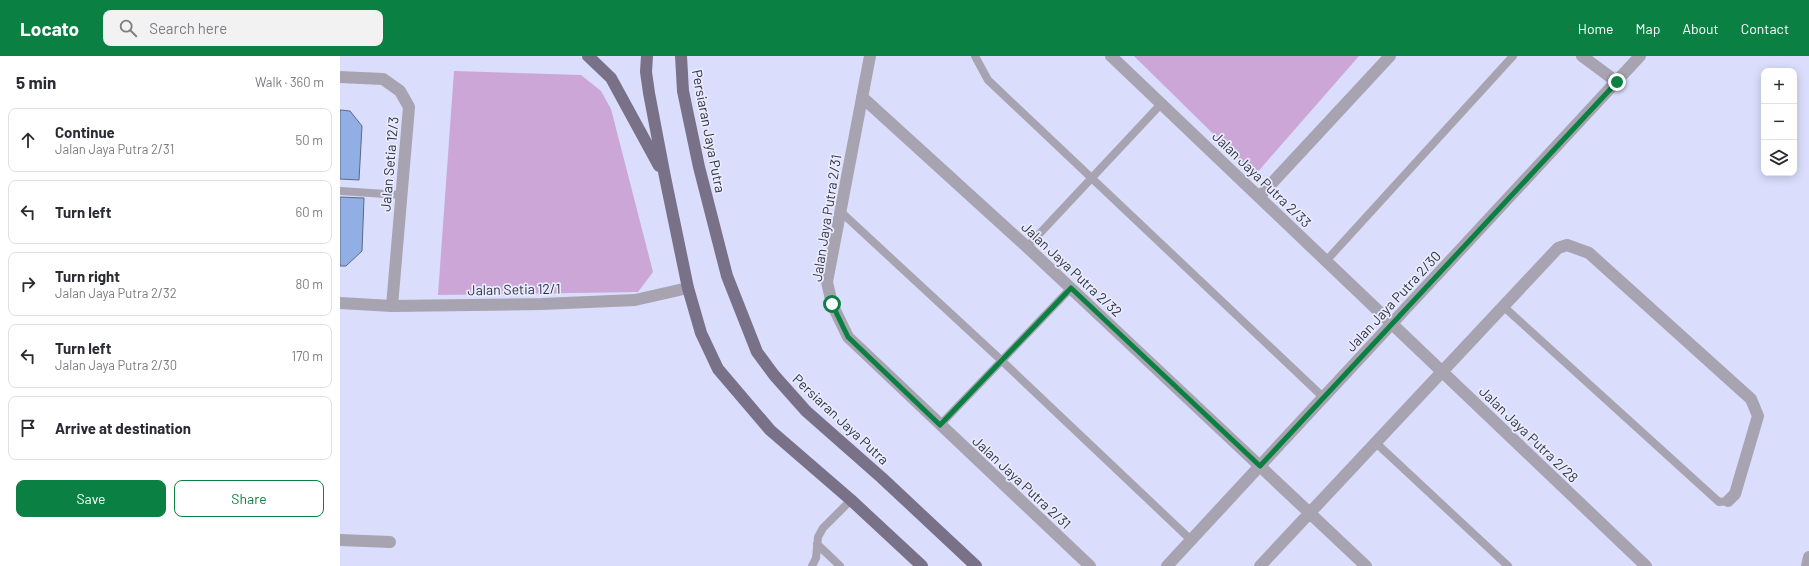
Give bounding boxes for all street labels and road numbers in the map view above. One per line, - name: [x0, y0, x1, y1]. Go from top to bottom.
- street label: Persiaran Jaya Putra: [689, 68, 729, 194]
- street label: Jalan Setia 12/3: [376, 116, 402, 212]
- street label: Jalan Jaya Putra 2/33: [1209, 127, 1315, 231]
- street label: Jalan Jaya Putra 2/31: [808, 153, 844, 283]
- street label: Jalan Jaya Putra 2/32: [1018, 218, 1126, 320]
- street label: Jalan Jaya Putra 2/30: [1342, 247, 1444, 355]
- street label: Jalan Setia 12/1: [467, 280, 561, 298]
- street label: Persiaran Jaya Putra: [789, 370, 893, 468]
- street label: Jalan Jaya Putra 2/28: [1476, 382, 1582, 486]
- street label: Jalan Jaya Putra 2/31: [969, 432, 1075, 532]

